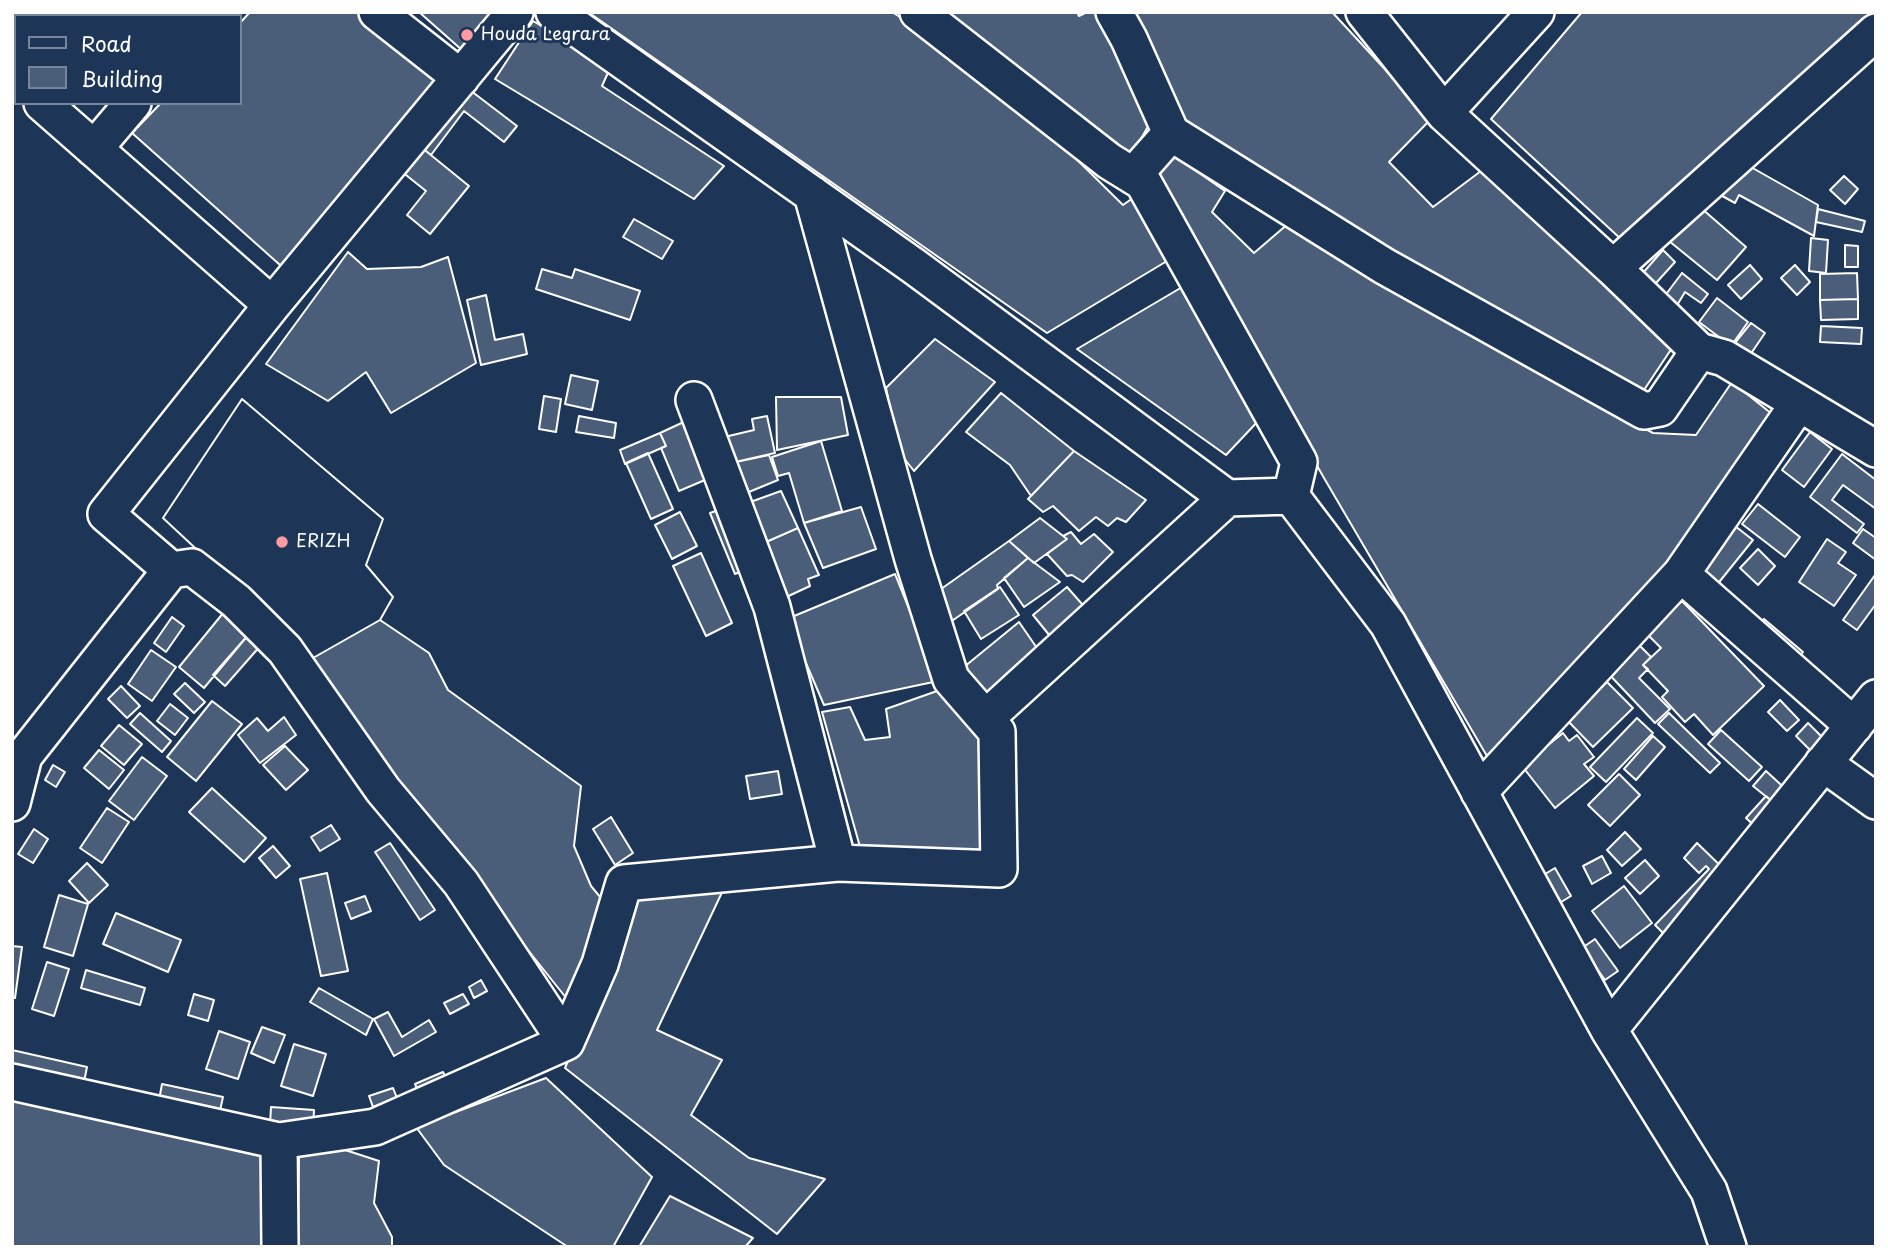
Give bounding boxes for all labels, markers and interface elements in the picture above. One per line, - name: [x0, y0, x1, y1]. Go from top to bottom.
- legend: [14, 14, 242, 105]
- place label: Houda Legrara: [481, 24, 610, 46]
- text: Road: [81, 27, 132, 59]
- marker: Houda Legrara: [459, 27, 475, 43]
- text: Building: [81, 62, 163, 94]
- place label: ERIZH: [296, 531, 351, 553]
- marker: ERIZH: [274, 534, 290, 550]

